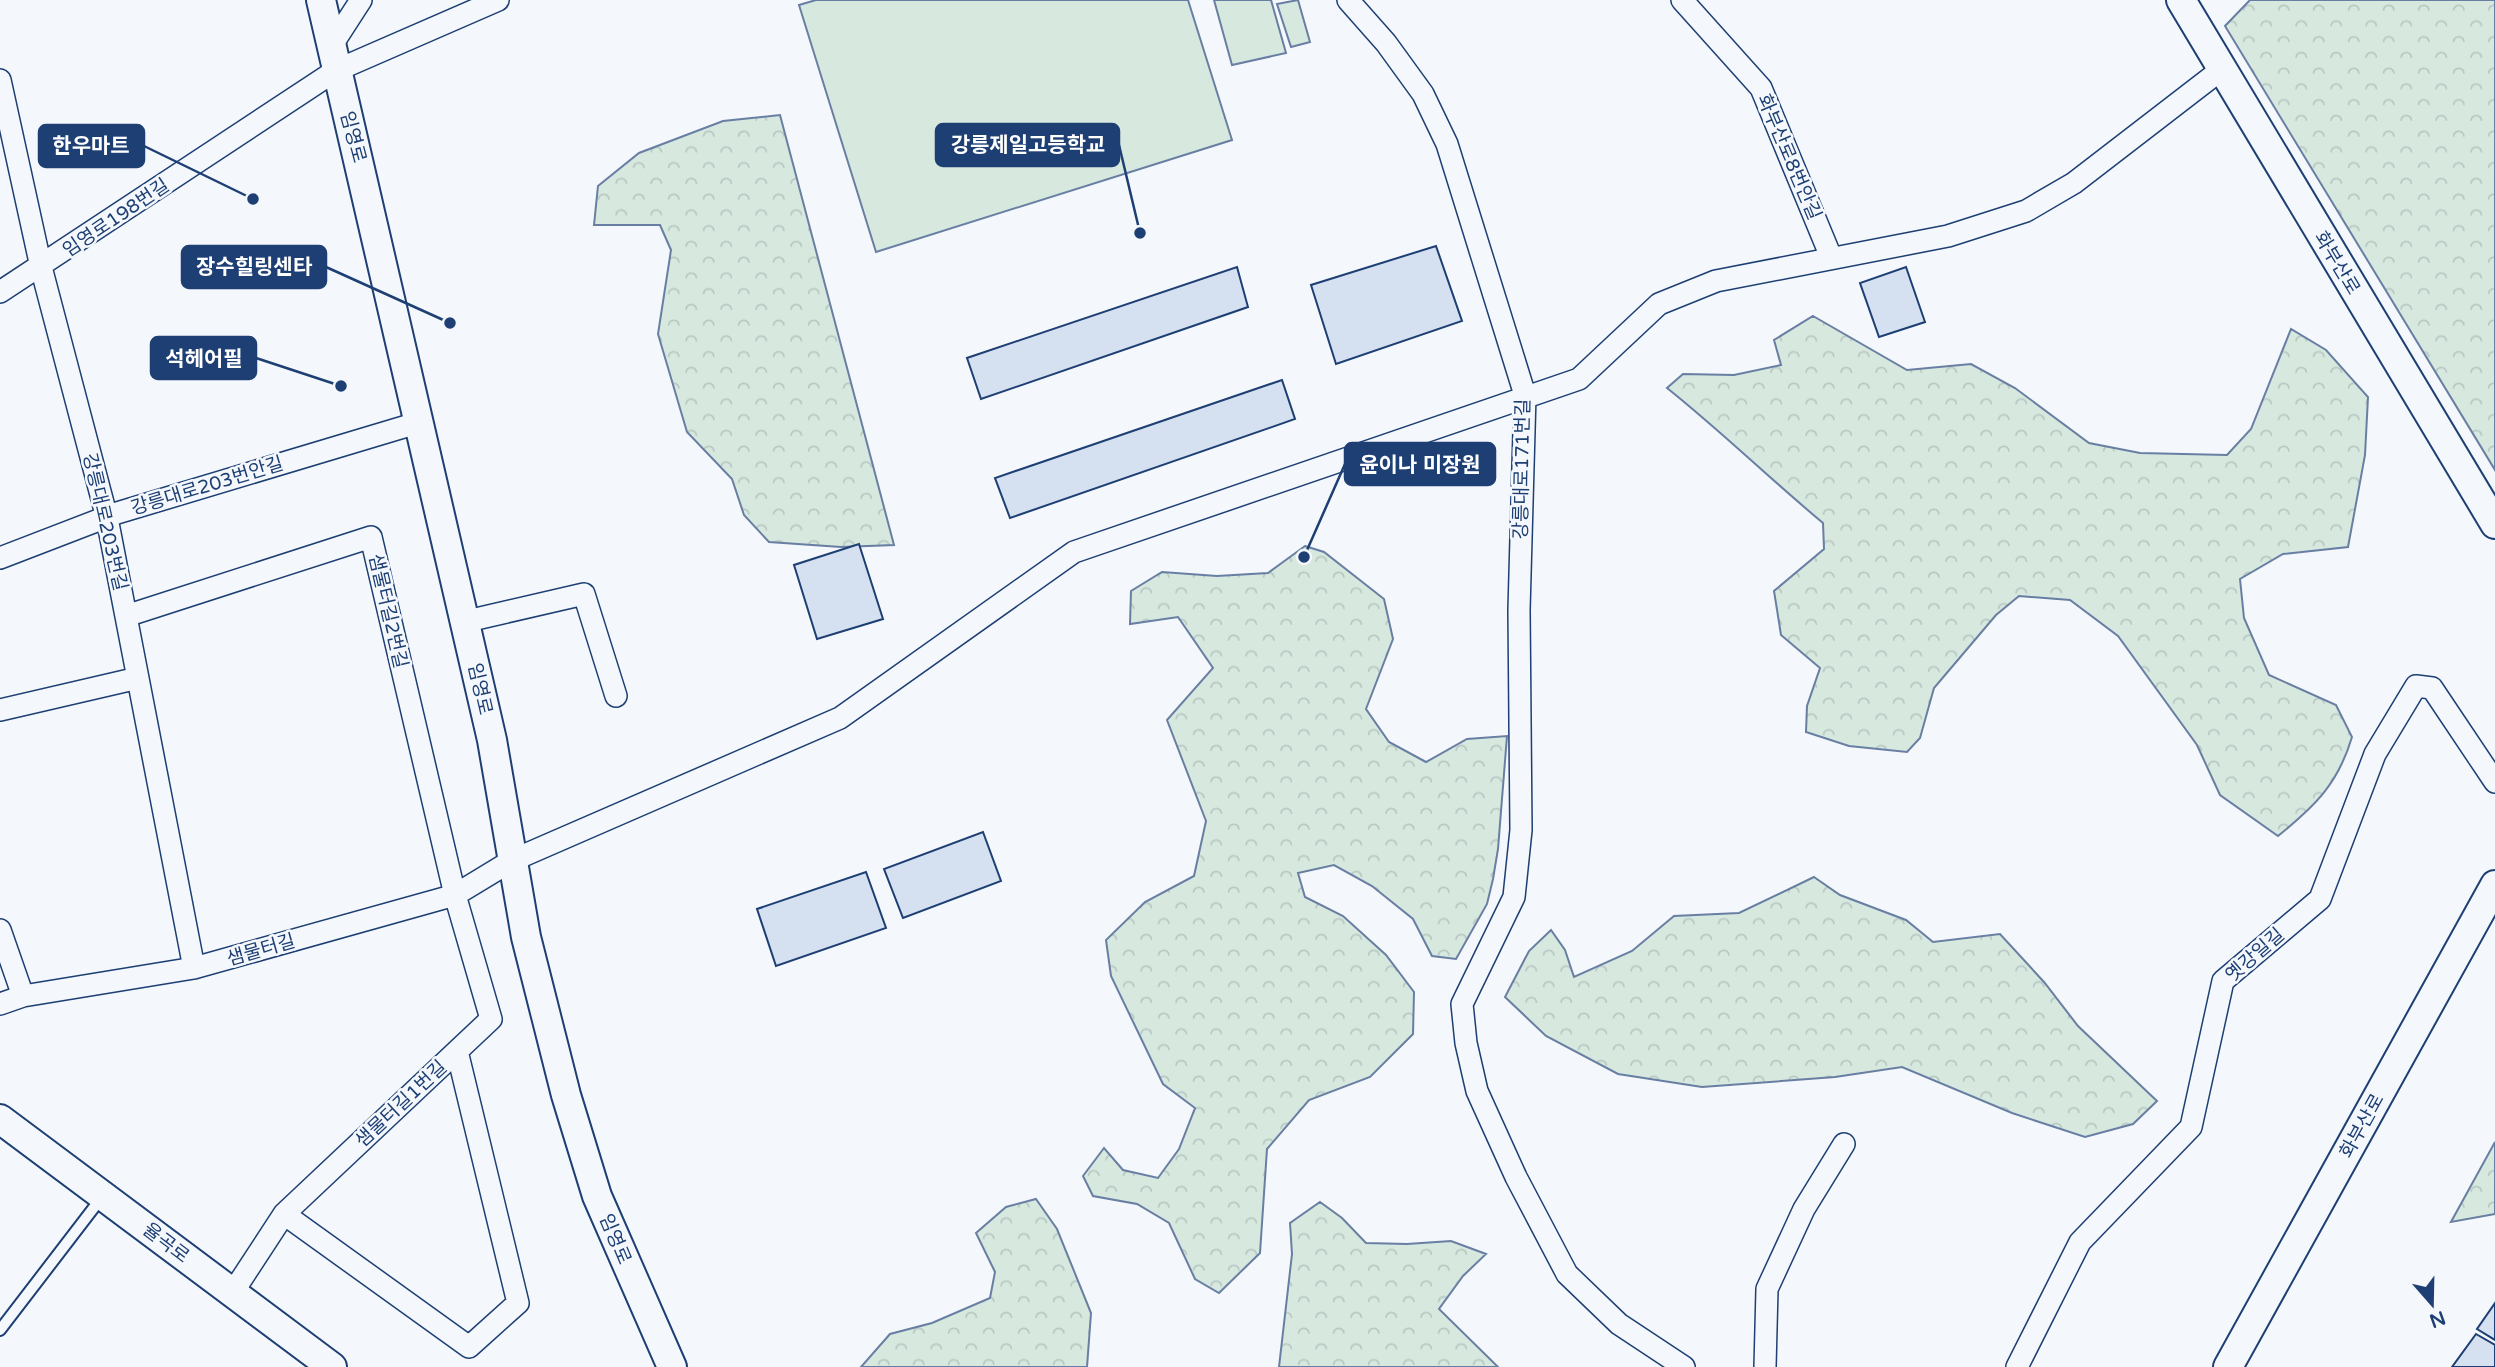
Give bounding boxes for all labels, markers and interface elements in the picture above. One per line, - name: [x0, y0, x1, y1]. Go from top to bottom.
- street label: 화부산로8번안길: [1753, 91, 1825, 223]
- street label: 임영로: [336, 109, 370, 165]
- callout: 강릉제일고등학교: [936, 124, 1119, 166]
- callout: 한우마트: [39, 125, 144, 167]
- text: 강릉제일고등학교: [951, 133, 1105, 158]
- text: 한우마트: [52, 134, 130, 159]
- street label: 임영로198번길: [59, 174, 173, 262]
- street label: 화부산로: [2310, 227, 2364, 299]
- callout: 장수힐링센타: [182, 246, 326, 288]
- text: 장수힐링센타: [196, 255, 313, 280]
- callout: 석헤어필: [151, 337, 256, 379]
- text: 석헤어필: [165, 347, 243, 372]
- street label: 강릉대로171번길: [1510, 398, 1534, 540]
- callout: 윤이나 미장원: [1345, 443, 1495, 485]
- street label: 강릉대로203번길: [78, 451, 132, 593]
- street label: 강릉대로203번안길: [128, 452, 286, 520]
- text: 윤이나 미장원: [1359, 453, 1481, 478]
- street label: 샘물터길2번길: [364, 552, 412, 670]
- street label: 임영로: [463, 661, 497, 717]
- street label: 옛강일길: [2221, 924, 2289, 986]
- street label: 샘물터길: [224, 930, 298, 970]
- street label: 샘물터길1번길: [351, 1056, 451, 1152]
- street label: 화부산로: [2335, 1090, 2389, 1162]
- street label: 임영로: [595, 1211, 635, 1267]
- street label: 율곡로: [138, 1218, 194, 1268]
- north arrow: [2397, 1269, 2467, 1339]
- text: N: [2427, 1306, 2448, 1332]

